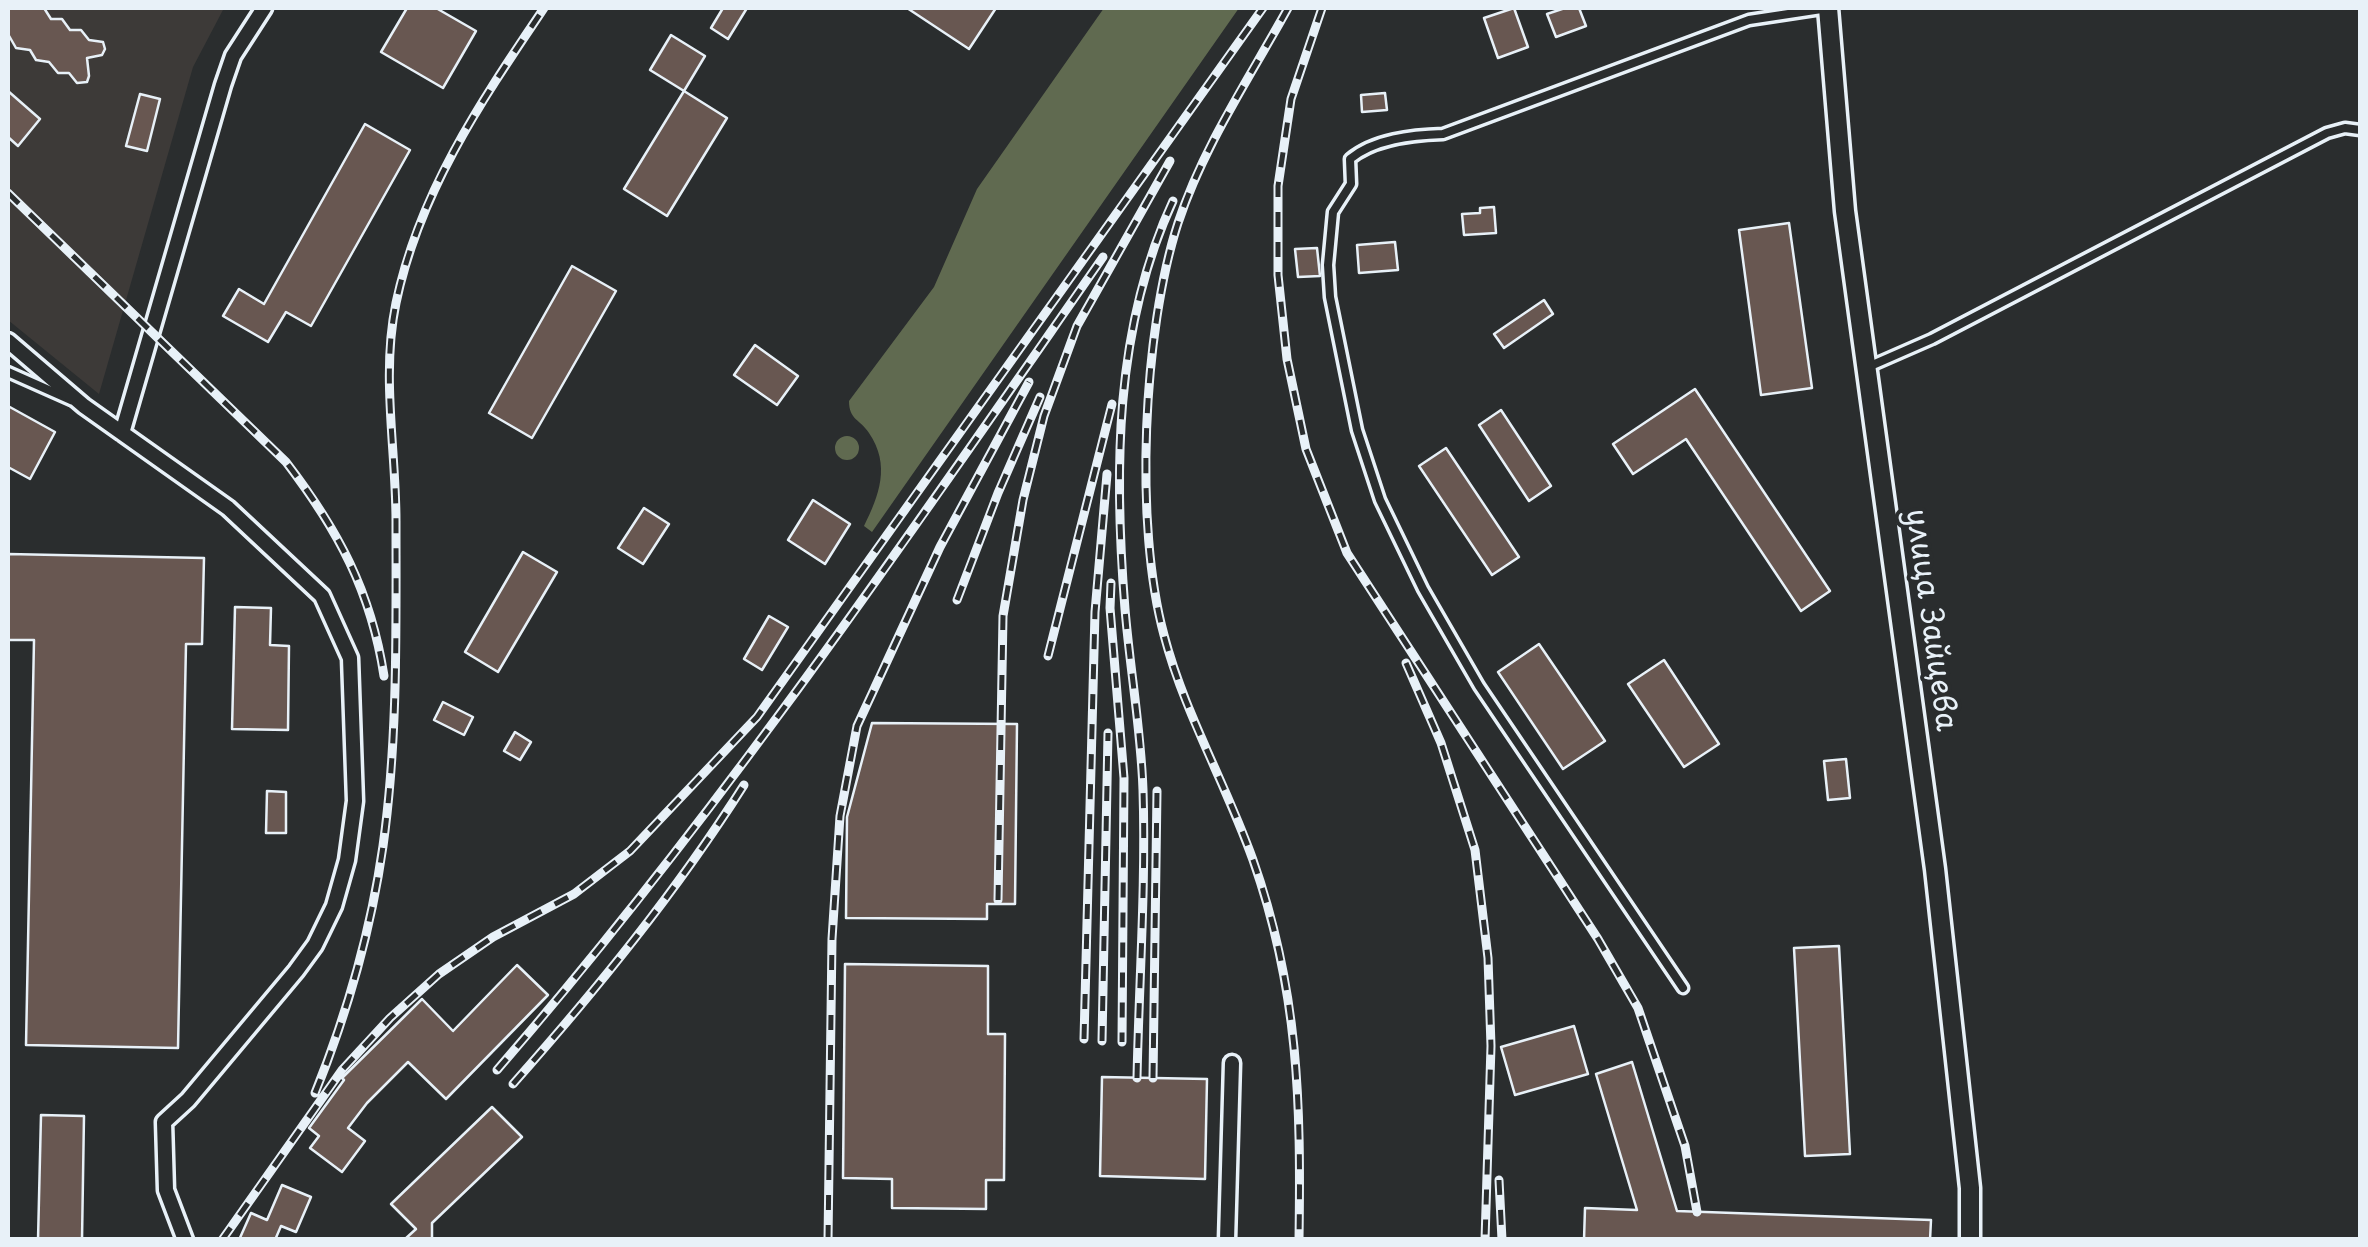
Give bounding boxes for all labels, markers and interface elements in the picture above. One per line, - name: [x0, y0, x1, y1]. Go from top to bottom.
- street label: улица Зайцева: [1897, 507, 1963, 733]

